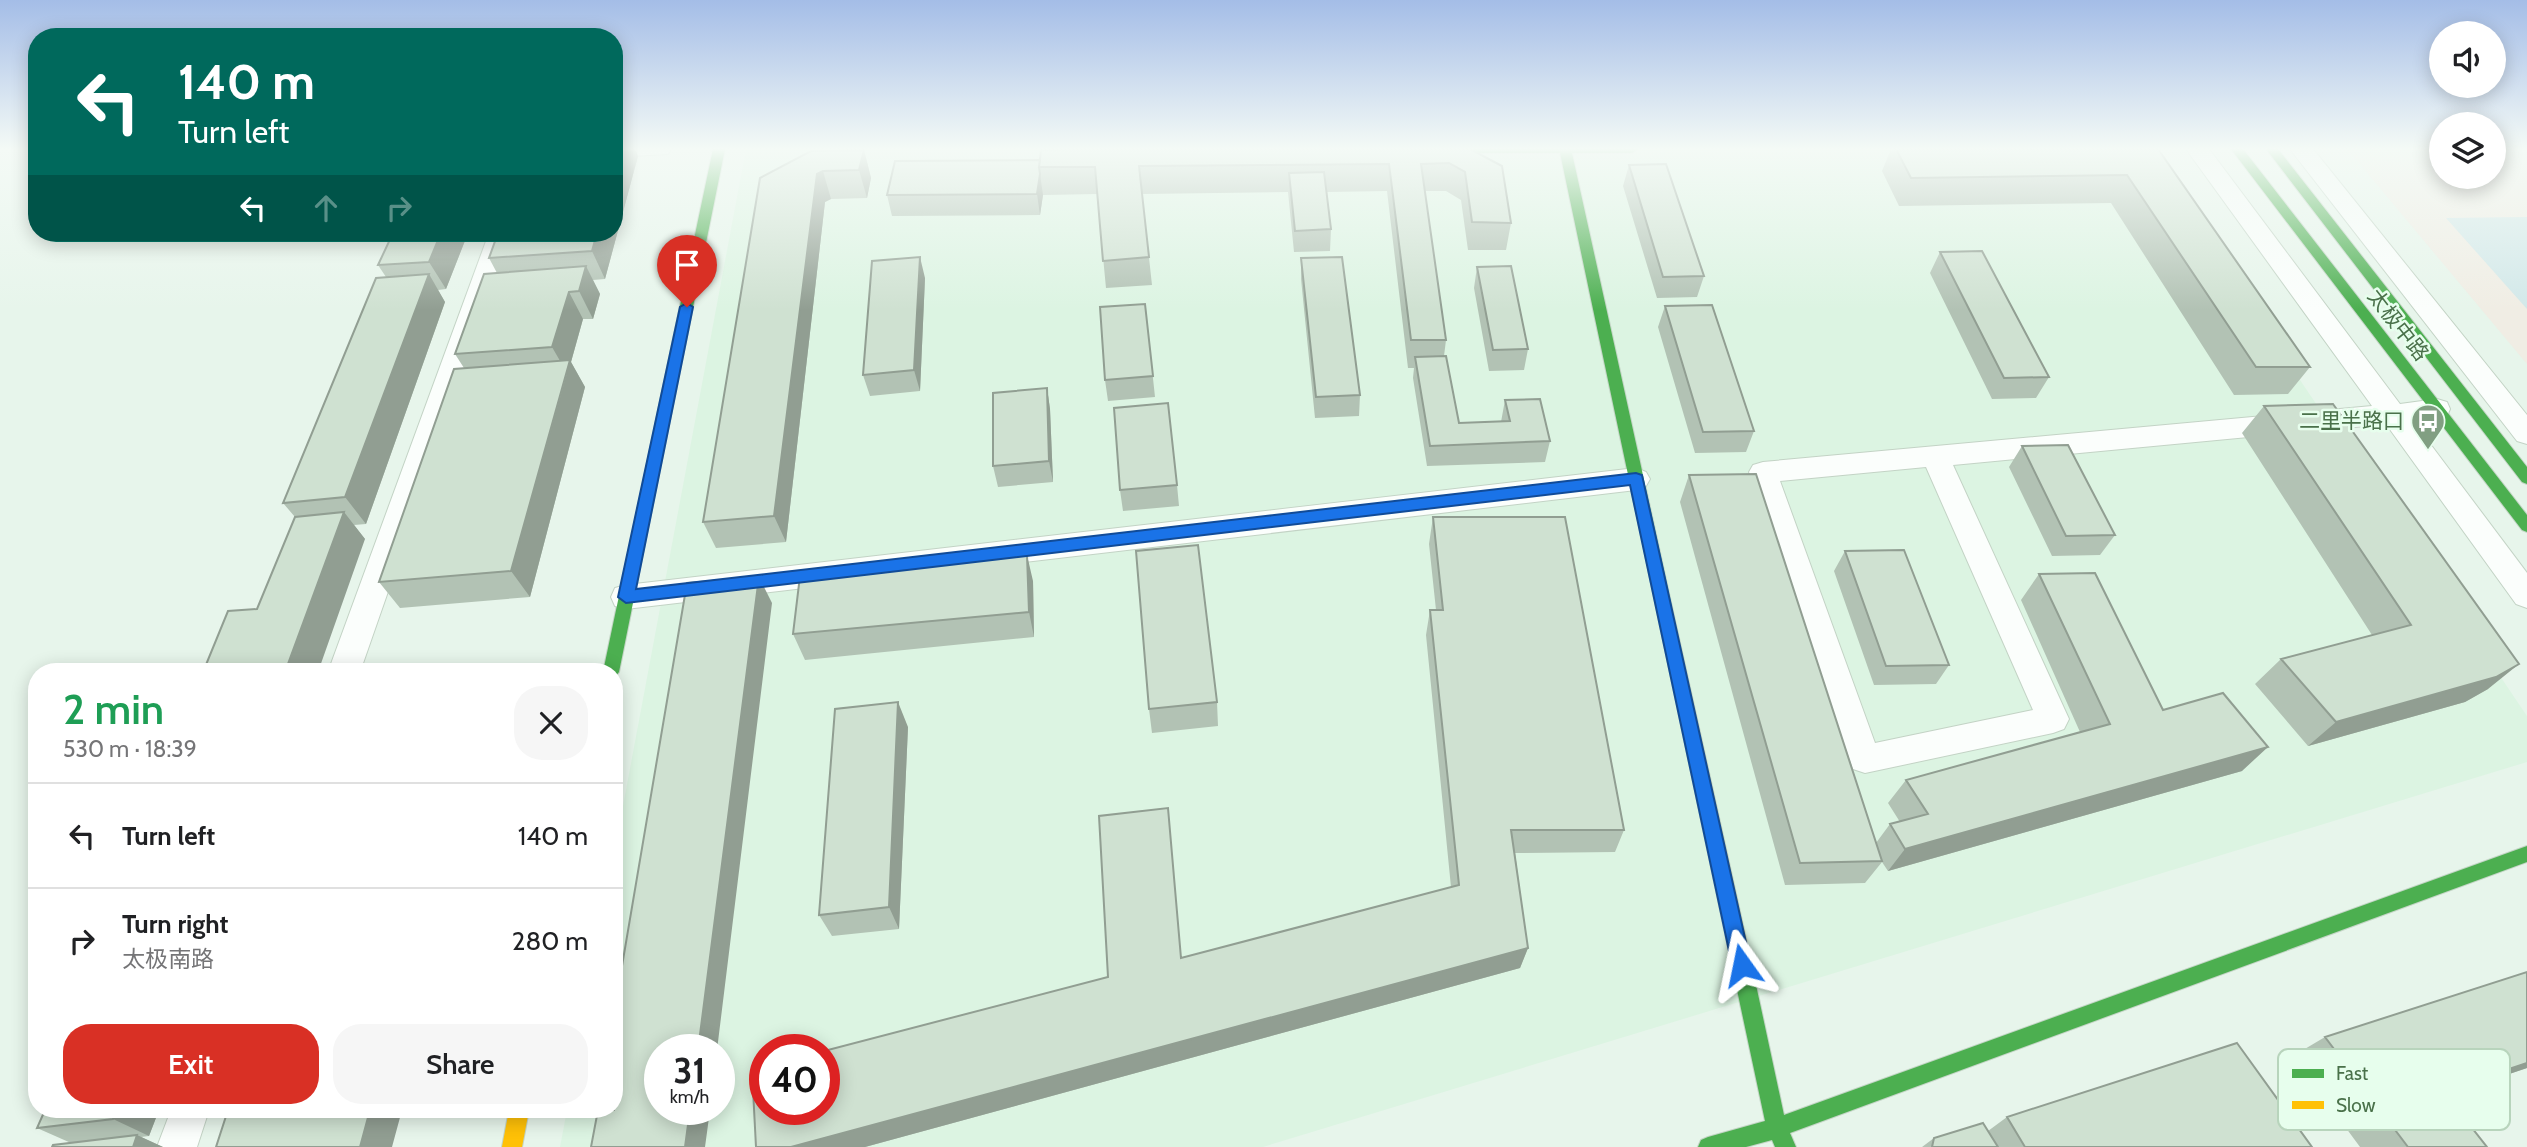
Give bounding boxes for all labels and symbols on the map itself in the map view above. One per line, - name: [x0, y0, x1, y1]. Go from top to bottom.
- pin: [657, 235, 717, 307]
- street label: 太极中路: [2363, 284, 2434, 365]
- bus stop icon: 二里半路口: [2409, 402, 2447, 451]
- place label: 二里半路口: [2299, 408, 2404, 433]
- position arrow: [1705, 928, 1779, 1002]
- speed limit sign: 40: [749, 1034, 840, 1125]
- legend: [2278, 1049, 2510, 1130]
- text: Fast: [2336, 1062, 2369, 1085]
- text: Slow: [2336, 1094, 2376, 1117]

